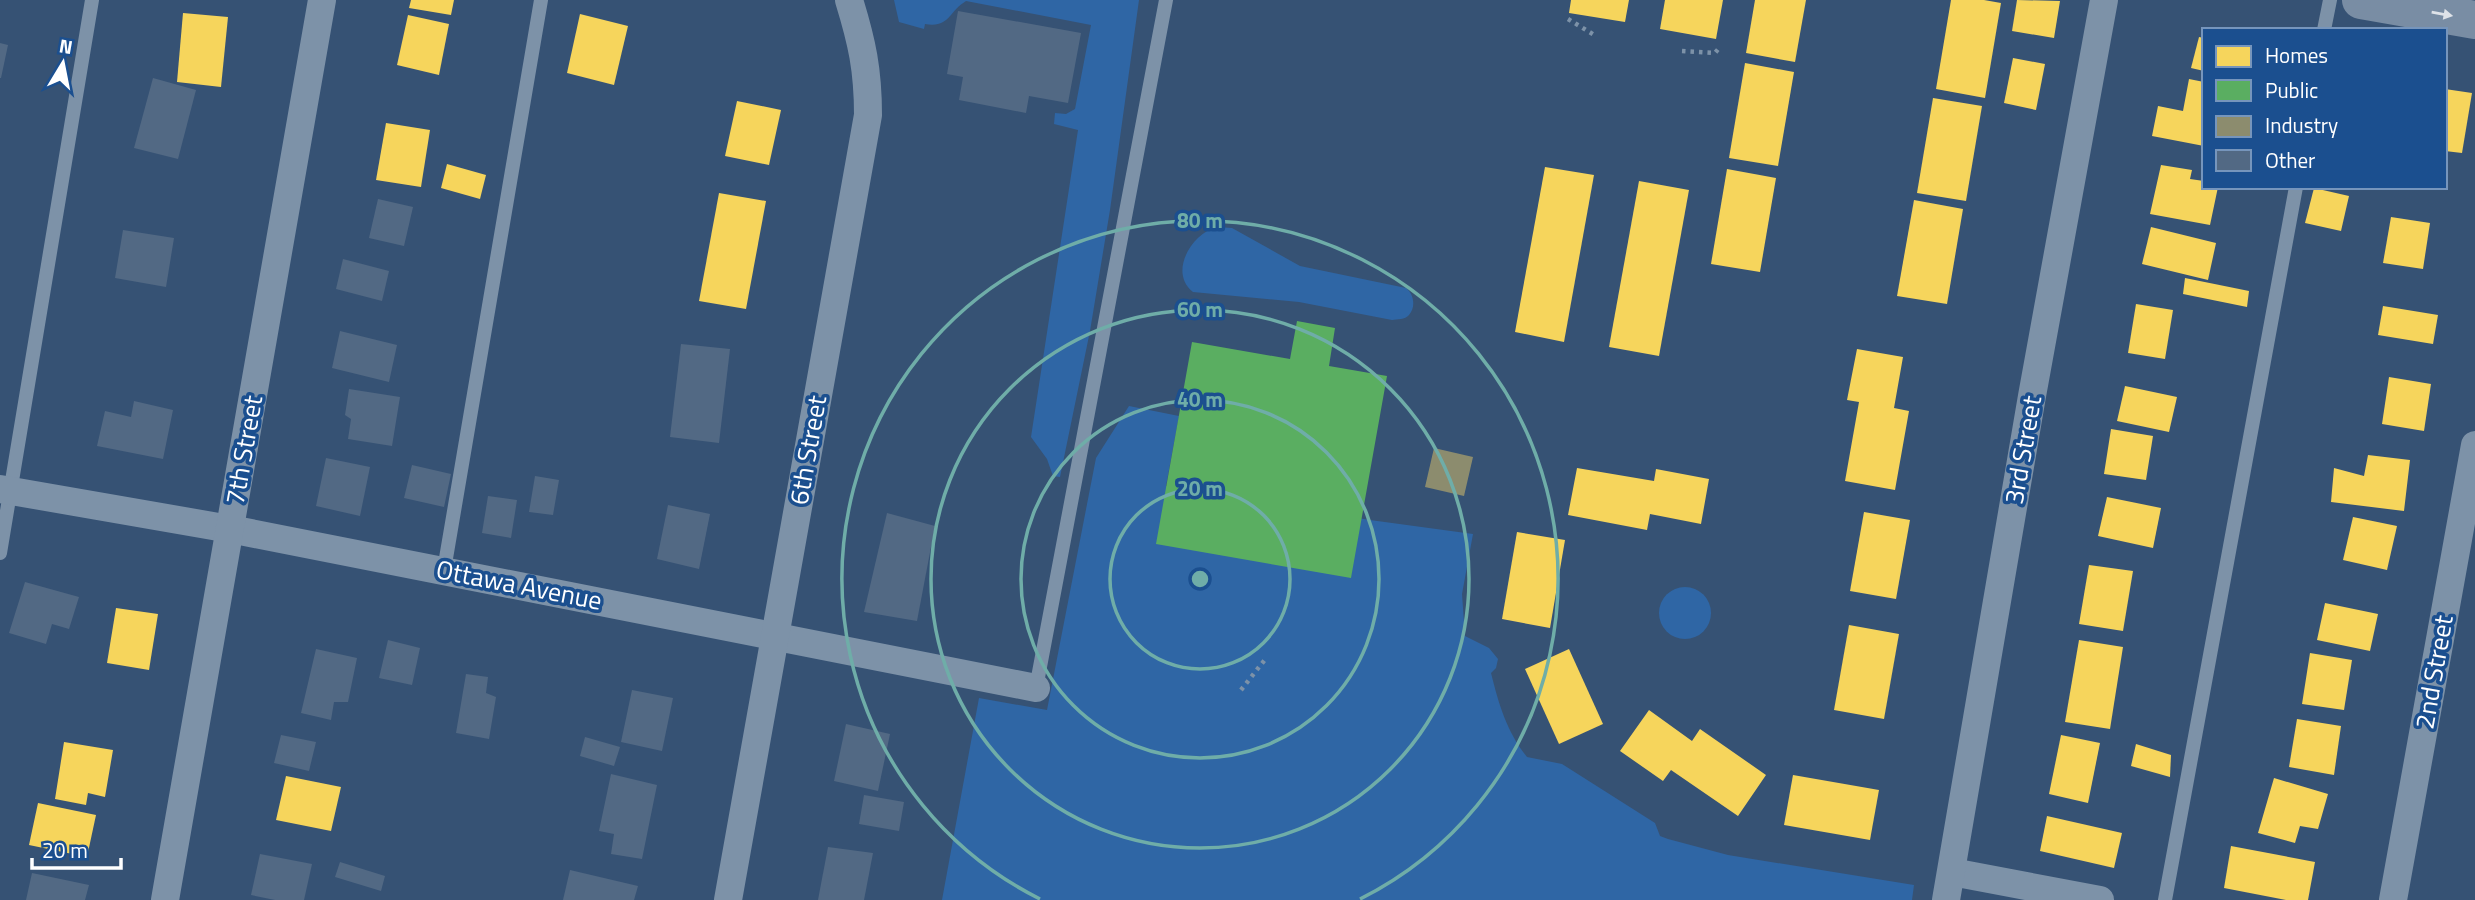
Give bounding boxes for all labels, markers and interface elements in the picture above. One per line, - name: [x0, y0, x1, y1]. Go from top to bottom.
- one-way arrow: [2431, 9, 2453, 20]
- north arrow: [28, 28, 98, 98]
- legend: [2202, 28, 2447, 189]
- text: N: [57, 30, 75, 61]
- text: Homes: [2265, 39, 2328, 71]
- text: Public: [2265, 74, 2318, 106]
- text: Industry: [2265, 109, 2338, 141]
- text: Other: [2265, 144, 2315, 176]
- text: 80 m: [1177, 204, 1223, 236]
- text: 60 m: [1177, 293, 1223, 325]
- text: 40 m: [1177, 383, 1223, 415]
- street label: 7th Street: [215, 392, 272, 508]
- street label: 6th Street: [779, 392, 836, 508]
- street label: 3rd Street: [1994, 392, 2051, 507]
- text: 20 m: [1177, 472, 1223, 504]
- street label: Ottawa Avenue: [433, 549, 605, 620]
- centre of rings: [1188, 567, 1212, 591]
- street label: 2nd Street: [2404, 612, 2463, 732]
- scale bar: [32, 827, 121, 871]
- text: 20 m: [42, 834, 88, 866]

